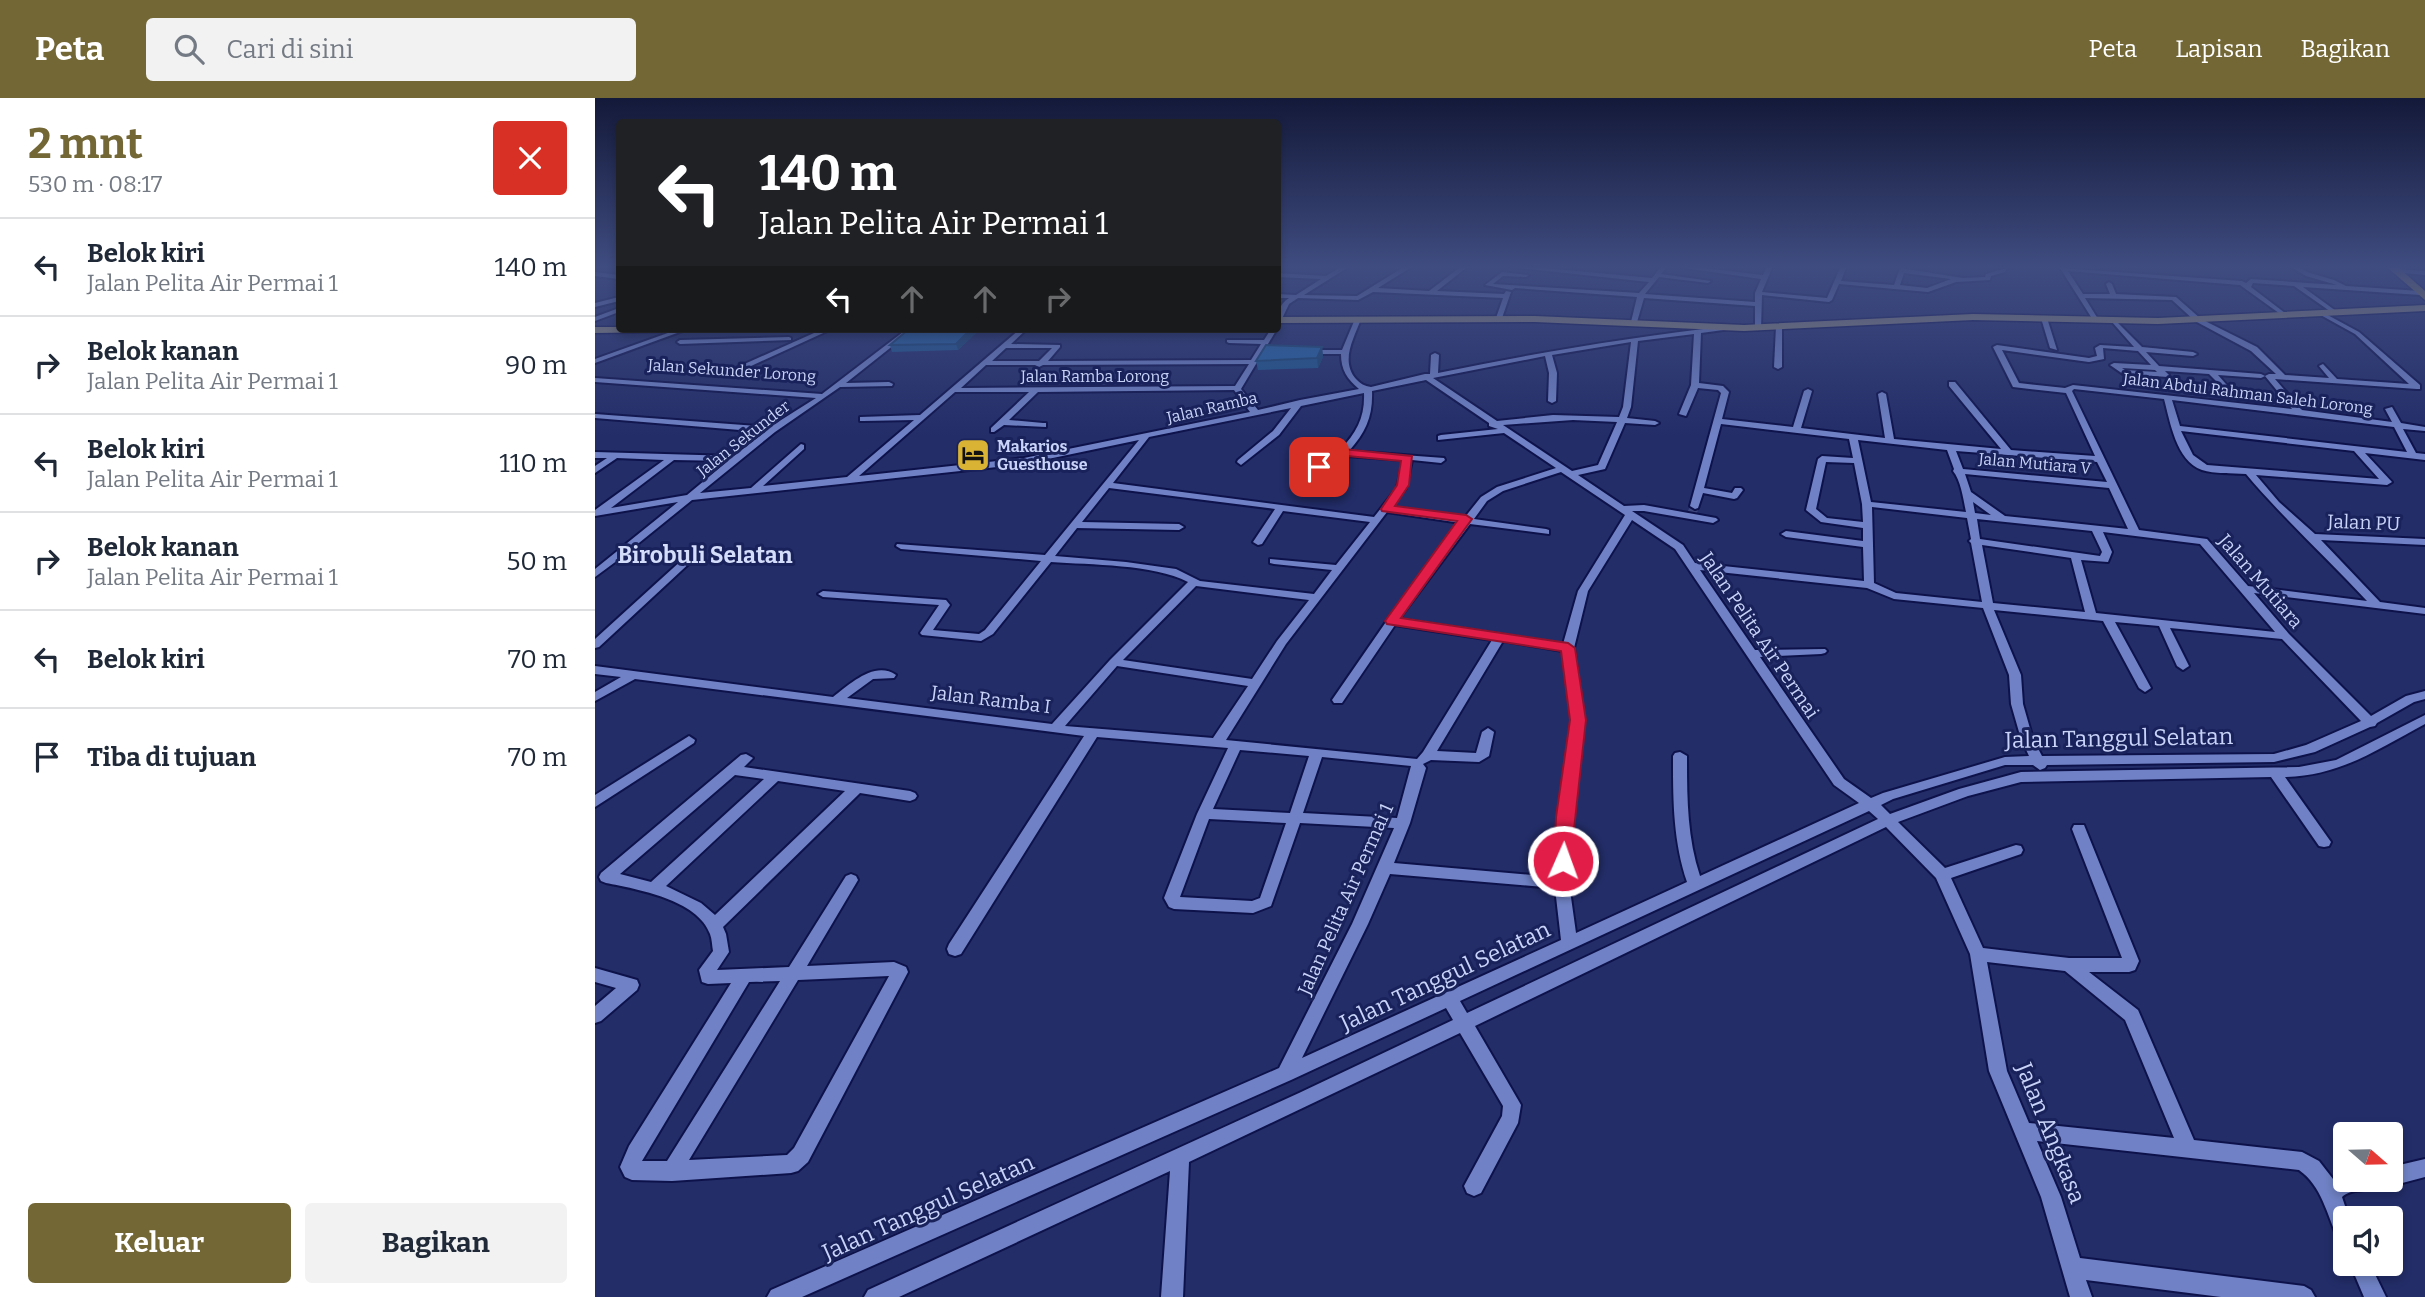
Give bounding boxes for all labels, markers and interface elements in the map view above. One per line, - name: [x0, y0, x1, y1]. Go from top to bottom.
- search box: [146, 18, 636, 81]
- text: Peta: [35, 29, 104, 69]
- icon: search: [170, 30, 208, 68]
- text: Cari di sini: [226, 34, 354, 65]
- text: Peta: [2089, 35, 2137, 63]
- text: Lapisan: [2175, 35, 2262, 63]
- text: Bagikan: [2300, 35, 2390, 63]
- text: 2 mnt: [28, 119, 143, 169]
- button: close: [493, 121, 567, 195]
- text: 140 m: [759, 144, 897, 203]
- icon: left: [644, 147, 735, 238]
- text: 530 m · 08:17: [28, 170, 162, 198]
- text: Jalan Pelita Air Permai 1: [759, 204, 1108, 242]
- text: Belok kiri: [87, 238, 205, 269]
- icon: left: [28, 248, 66, 286]
- text: 140 m: [495, 252, 567, 283]
- text: Jalan Pelita Air Permai 1: [87, 269, 338, 297]
- icon: left: [820, 280, 858, 318]
- icon: ahead: [893, 280, 931, 318]
- icon: ahead: [966, 280, 1004, 318]
- icon: right: [1039, 280, 1077, 318]
- text: Belok kanan: [87, 336, 239, 367]
- icon: right: [28, 346, 66, 384]
- text: 90 m: [505, 350, 567, 381]
- street label: Jalan Sekunder Lorong: [646, 355, 817, 386]
- text: Jalan Pelita Air Permai 1: [87, 367, 338, 395]
- street label: Jalan Ramba Lorong: [1020, 367, 1169, 386]
- street label: Jalan Abdul Rahman Saleh Lorong: [2121, 369, 2374, 418]
- street label: Jalan Ramba: [1164, 388, 1260, 427]
- street label: Jalan Sekunder: [692, 396, 794, 481]
- text: Belok kiri: [87, 434, 205, 465]
- hotel icon: Makarios Guesthouse: [954, 436, 992, 474]
- place label: Makarios Guesthouse: [997, 437, 1088, 474]
- pin: [1289, 437, 1349, 497]
- icon: left: [28, 444, 66, 482]
- text: 110 m: [499, 448, 567, 479]
- icon: arrive: [1300, 448, 1338, 486]
- street label: Jalan Mutiara V: [1977, 449, 2093, 478]
- text: Jalan Pelita Air Permai 1: [87, 465, 338, 493]
- street label: Jalan PU: [2326, 510, 2401, 535]
- street label: Jalan Mutiara: [2213, 529, 2308, 634]
- text: Belok kanan: [87, 532, 239, 563]
- district label: Birobuli Selatan: [618, 541, 793, 569]
- icon: right: [28, 542, 66, 580]
- text: 50 m: [506, 546, 567, 577]
- street label: Jalan Pelita Air Permai: [1695, 547, 1824, 723]
- text: Jalan Pelita Air Permai 1: [87, 563, 338, 591]
- icon: left: [28, 640, 66, 678]
- text: Belok kiri: [87, 644, 205, 675]
- text: 70 m: [508, 644, 567, 675]
- street label: Jalan Ramba I: [929, 681, 1052, 718]
- street label: Jalan Tanggul Selatan: [2003, 722, 2234, 754]
- icon: arrive: [28, 738, 66, 776]
- text: Tiba di tujuan: [87, 742, 256, 773]
- text: 70 m: [508, 742, 567, 773]
- street label: Jalan Pelita Air Permai 1: [1292, 800, 1398, 999]
- position arrow: [1526, 824, 1600, 898]
- street label: Jalan Tanggul Selatan: [1335, 915, 1555, 1037]
- street label: Jalan Angkasa: [2010, 1058, 2092, 1208]
- north arrow: [2333, 1122, 2403, 1192]
- map controls: [2333, 1122, 2403, 1276]
- street label: Jalan Tanggul Selatan: [817, 1148, 1039, 1267]
- button: Keluar: [28, 1203, 291, 1283]
- button: Bagikan: [305, 1203, 567, 1283]
- button: sound: [2333, 1206, 2403, 1276]

